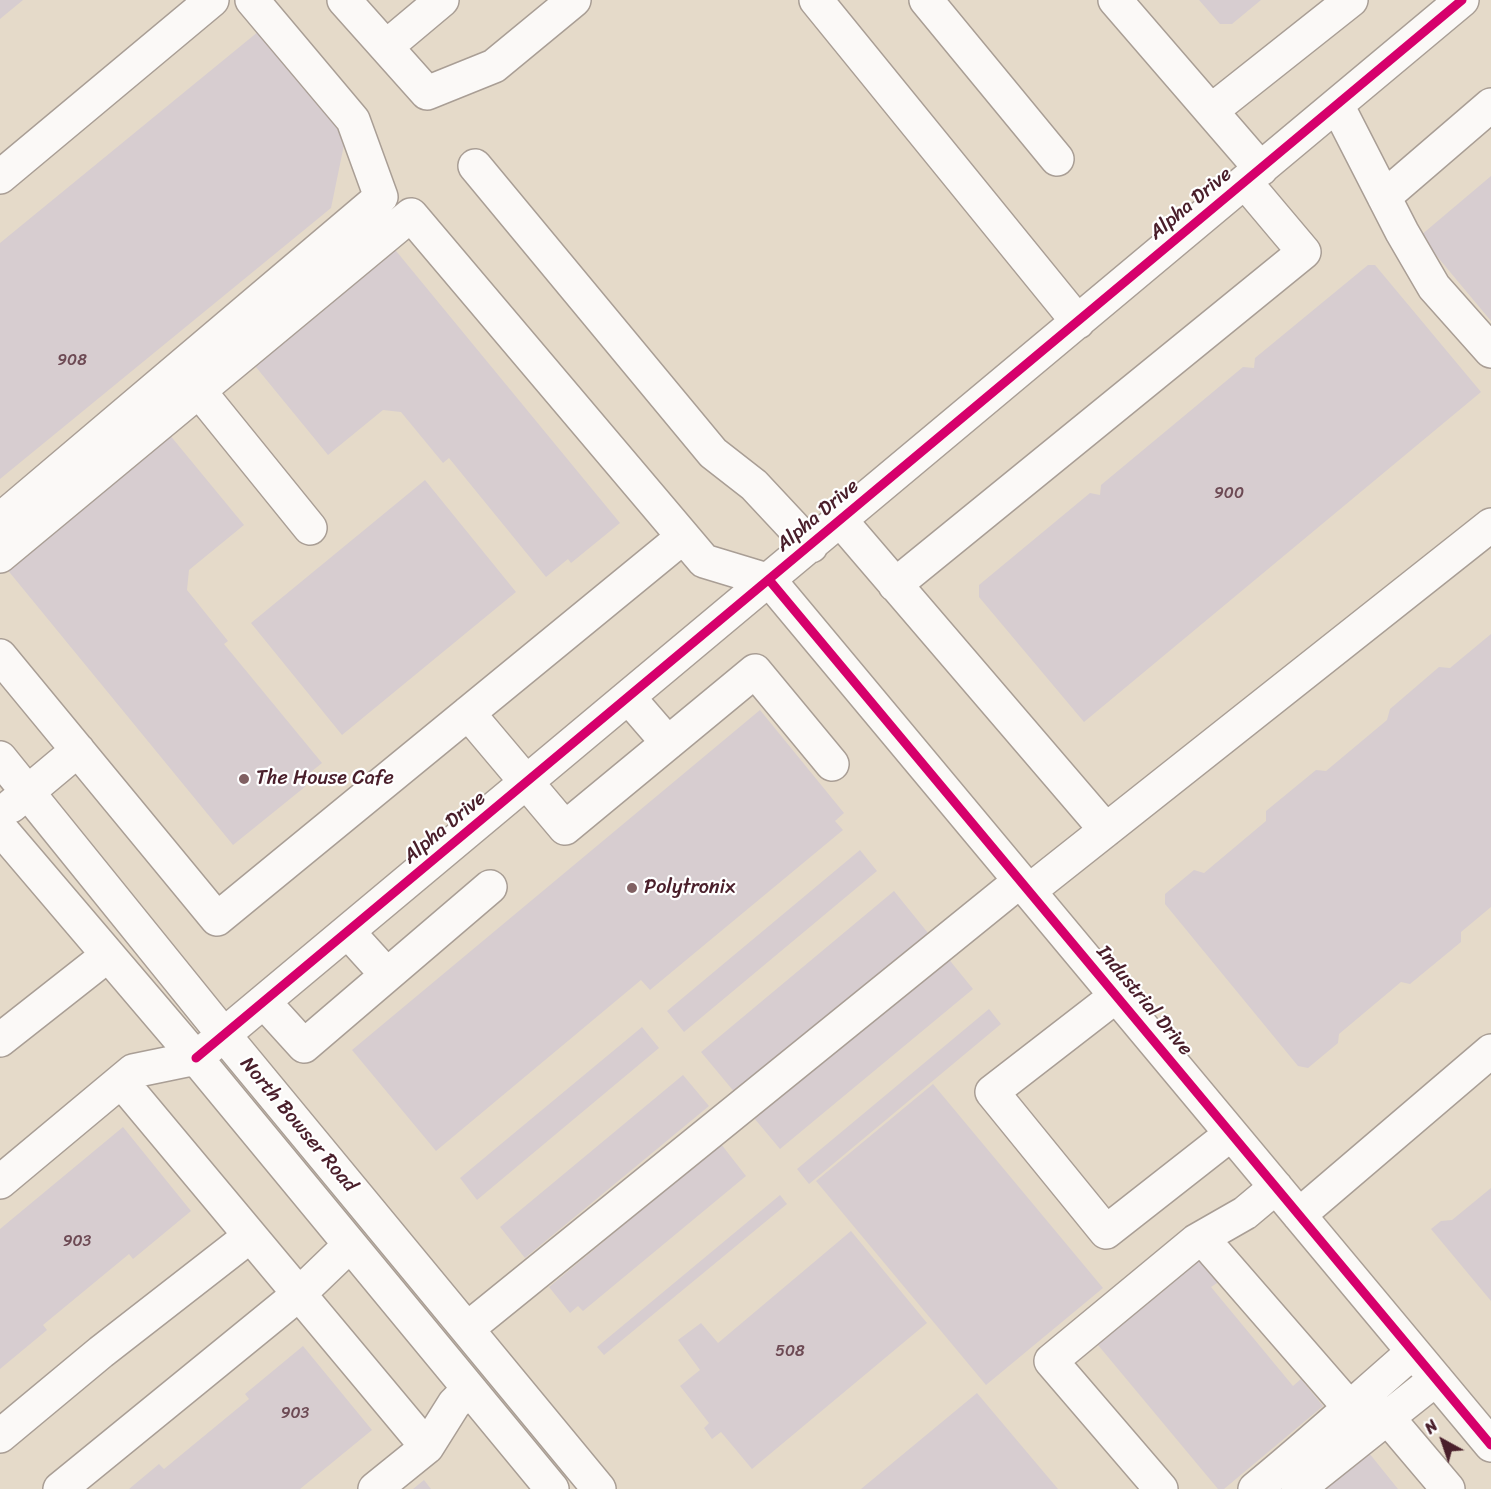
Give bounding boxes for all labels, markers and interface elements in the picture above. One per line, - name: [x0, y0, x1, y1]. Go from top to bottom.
- street label: Alpha Drive: [1145, 163, 1237, 245]
- house number: 908: [57, 351, 87, 371]
- street label: Alpha Drive: [772, 475, 864, 557]
- house number: 900: [1214, 484, 1244, 504]
- place label: The House Cafe: [256, 767, 394, 791]
- marker: The House Cafe: [237, 772, 251, 786]
- street label: Alpha Drive: [399, 787, 491, 869]
- place label: Polytronix: [644, 876, 735, 900]
- marker: Polytronix: [625, 881, 639, 895]
- street label: Industrial Drive: [1091, 941, 1197, 1061]
- street label: North Bowser Road: [234, 1053, 362, 1197]
- house number: 903: [63, 1232, 91, 1252]
- house number: 508: [775, 1342, 805, 1362]
- house number: 903: [281, 1404, 309, 1424]
- north arrow: [1413, 1411, 1473, 1471]
- text: N: [1418, 1412, 1445, 1442]

